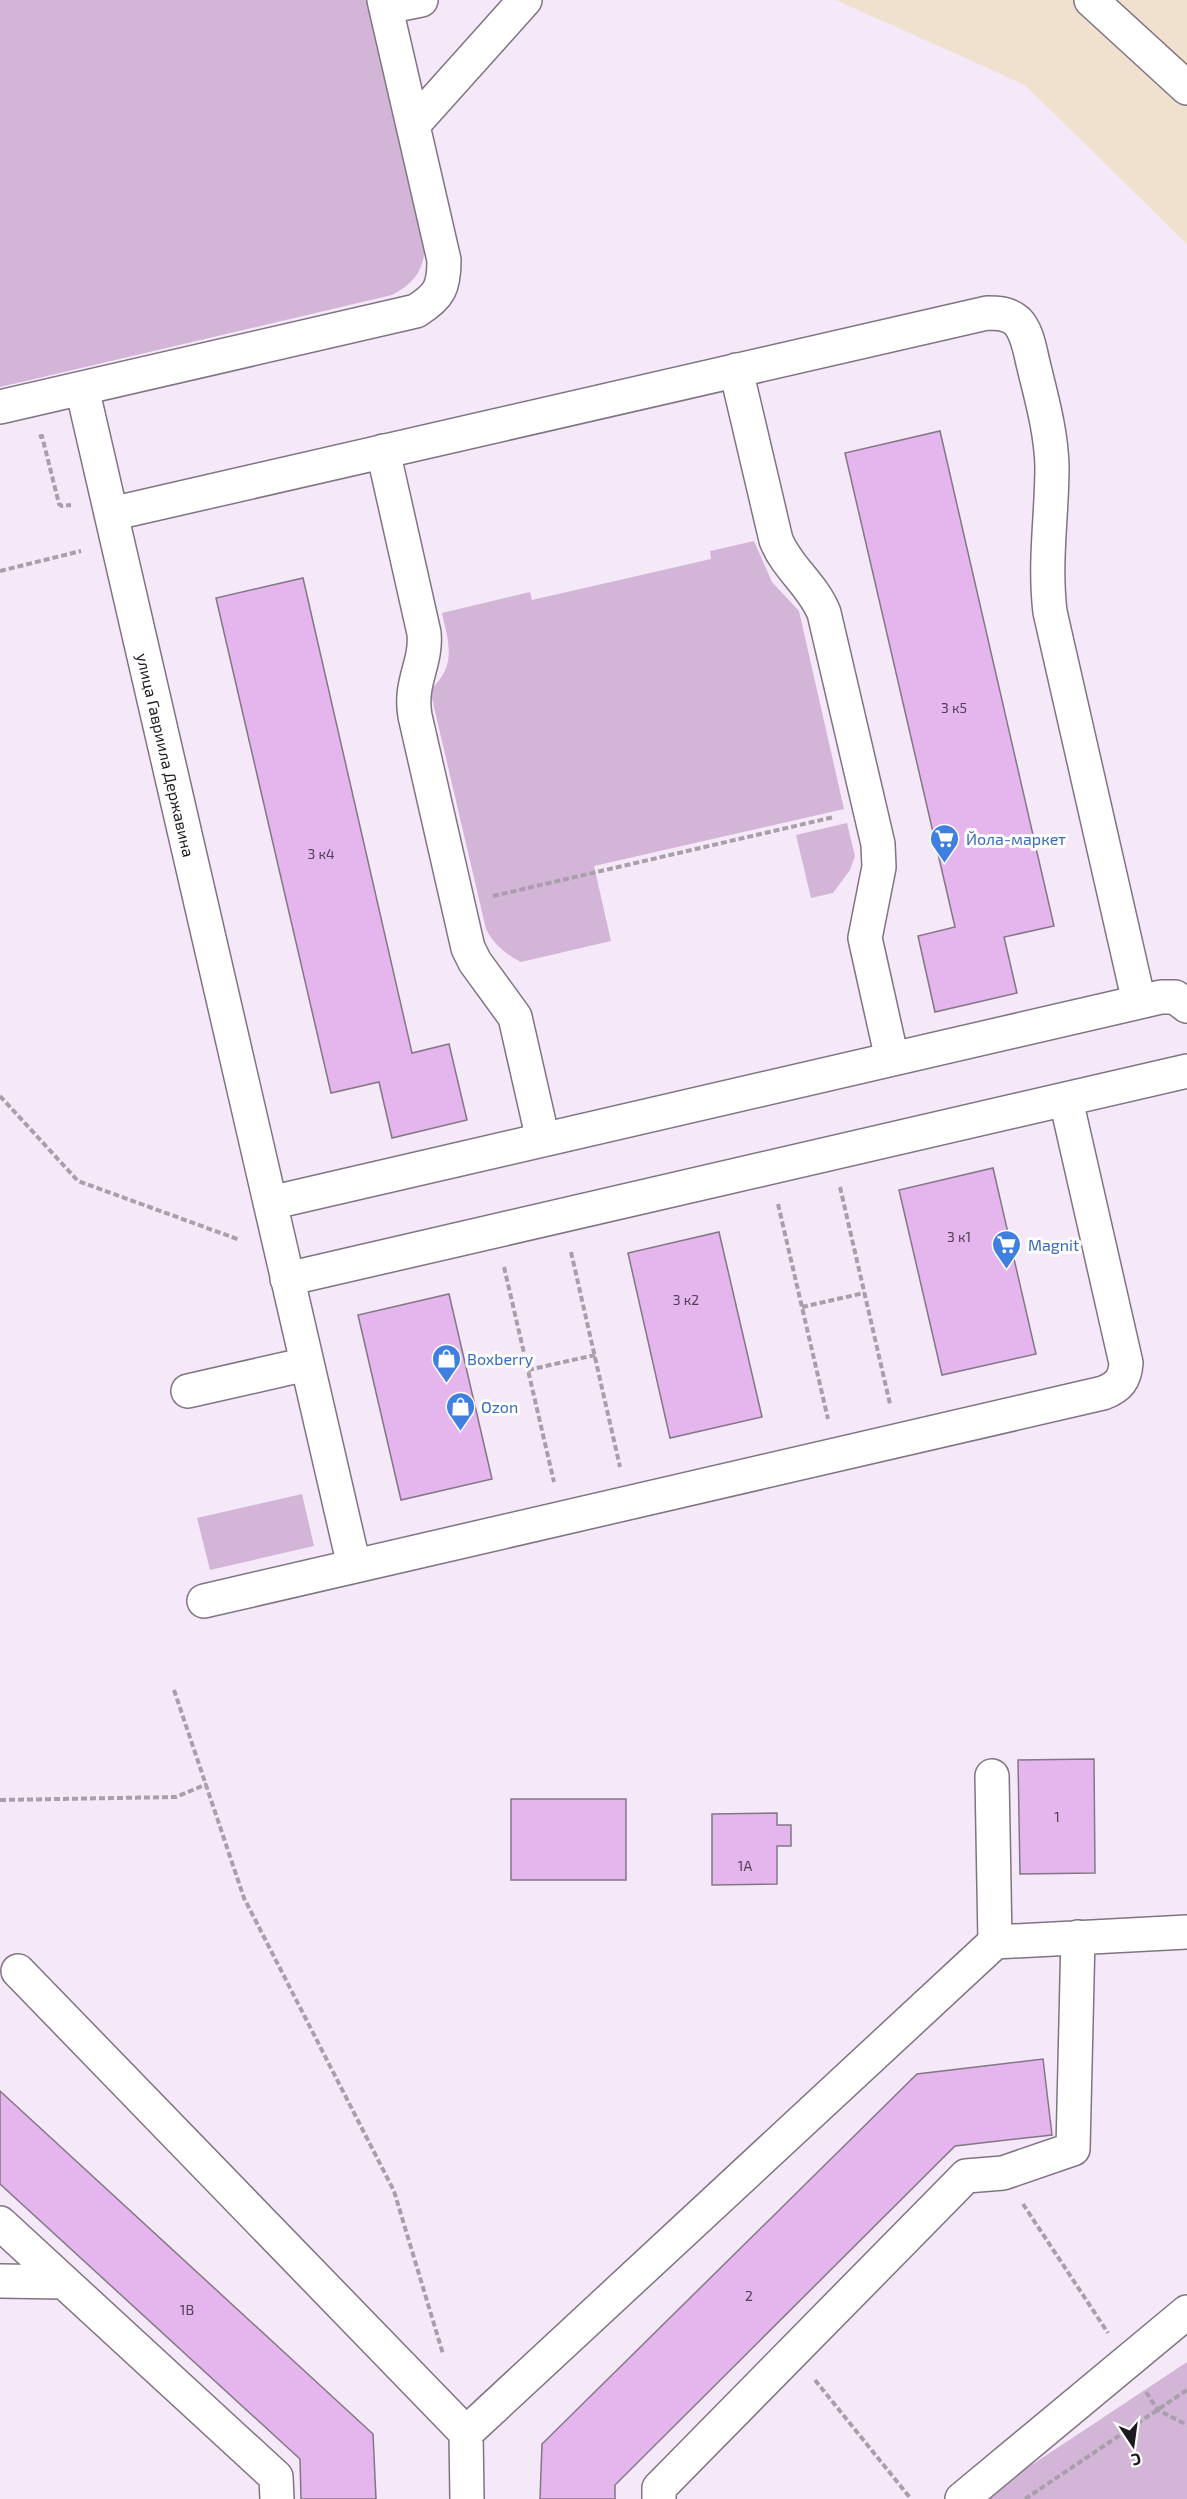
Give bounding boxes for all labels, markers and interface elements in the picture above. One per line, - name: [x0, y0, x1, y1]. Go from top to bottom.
- street label: улица Гавриила Державина: [132, 651, 199, 859]
- house number: 3 к5: [941, 699, 967, 716]
- supermarket icon: Йола-маркет: [929, 822, 961, 864]
- place label: Йола-маркет: [966, 829, 1066, 848]
- house number: 3 к4: [307, 845, 335, 862]
- house number: 3 к1: [947, 1228, 971, 1245]
- supermarket icon: Magnit: [991, 1228, 1023, 1270]
- place label: Magnit: [1028, 1235, 1079, 1254]
- house number: 3 к2: [673, 1291, 699, 1308]
- shop icon: Boxberry: [430, 1342, 462, 1384]
- place label: Boxberry: [467, 1349, 534, 1368]
- shop icon: Ozon: [444, 1390, 476, 1432]
- place label: Ozon: [481, 1397, 518, 1416]
- house number: 1: [1054, 1808, 1060, 1825]
- house number: 1А: [738, 1857, 752, 1874]
- house number: 2: [745, 2287, 753, 2304]
- house number: 1В: [180, 2301, 194, 2318]
- north arrow: [1103, 2415, 1163, 2475]
- text: С: [1130, 2450, 1143, 2470]

